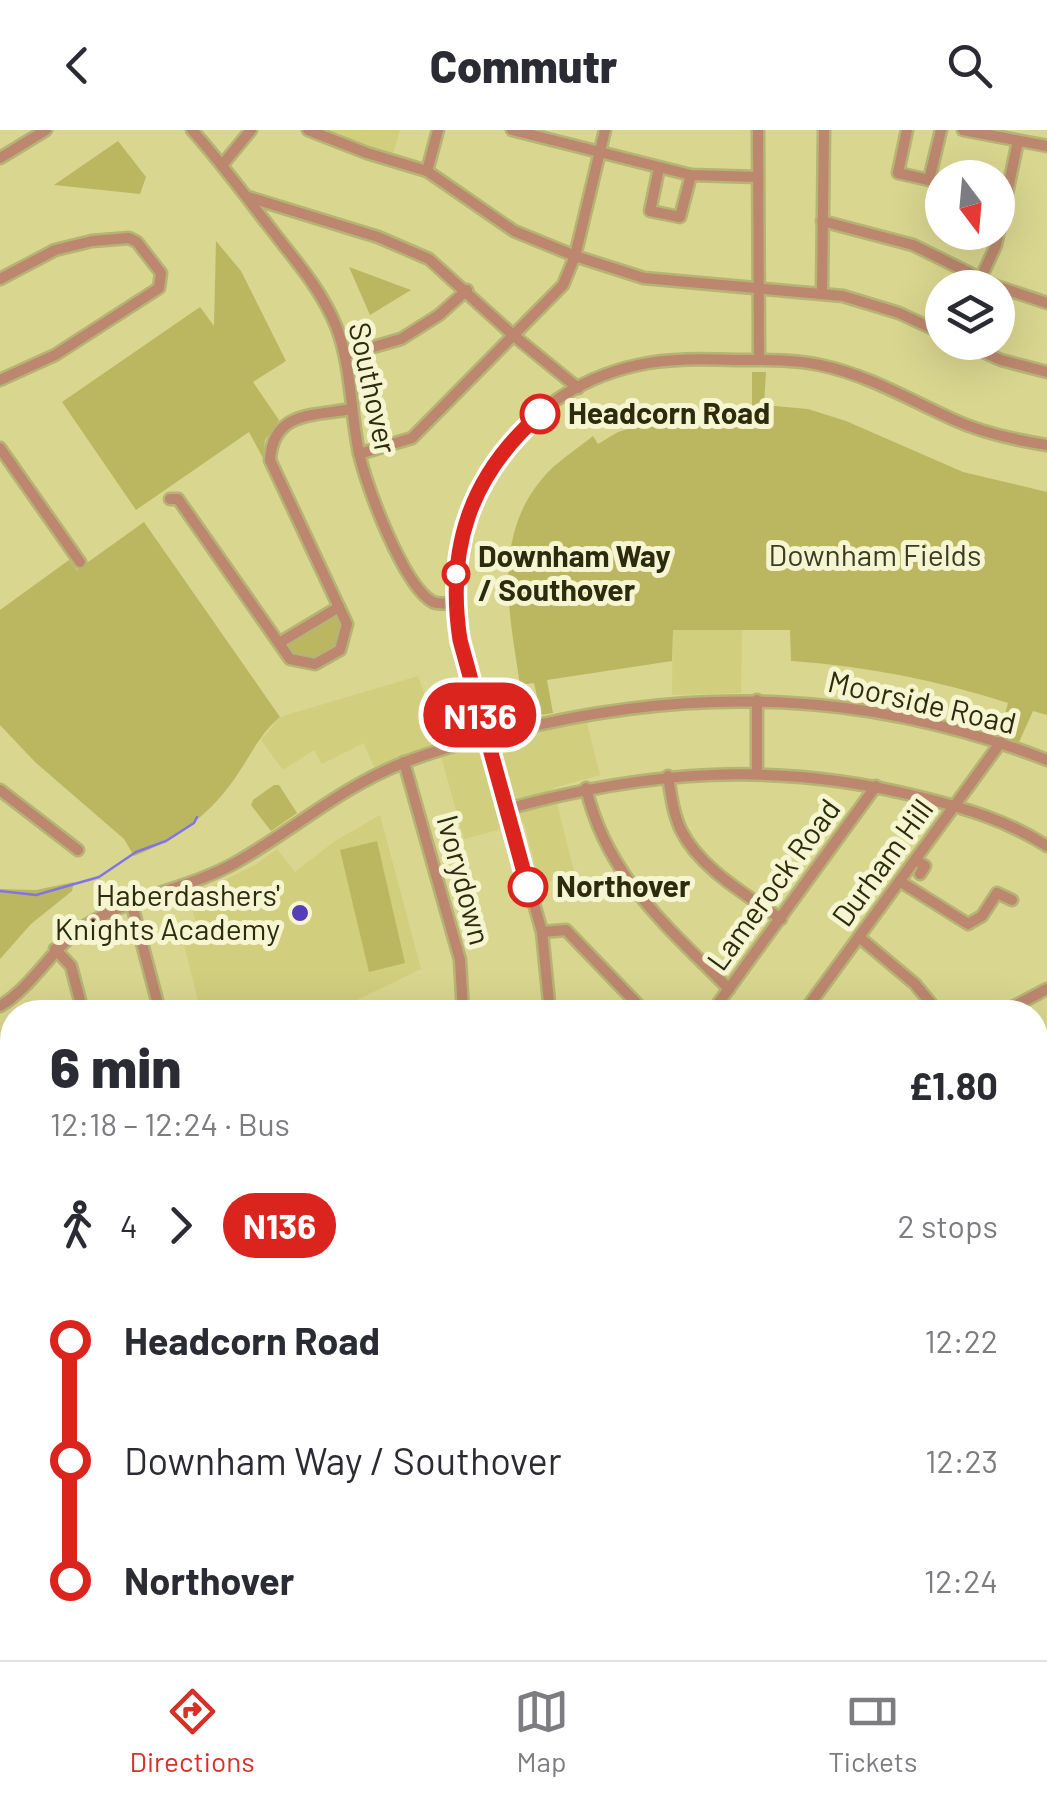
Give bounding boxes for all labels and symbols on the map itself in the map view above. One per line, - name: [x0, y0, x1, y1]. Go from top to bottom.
- north arrow: [925, 160, 1015, 250]
- street label: Southover: [342, 319, 405, 457]
- place label: Headcorn Road: [568, 394, 770, 430]
- marker: Headcorn Road: [521, 395, 559, 433]
- park label: Downham Fields: [769, 536, 981, 572]
- place label: Downham Way / Southover: [478, 537, 671, 607]
- marker: Downham Way / Southover: [443, 561, 469, 587]
- street label: Moorside Road: [825, 662, 1020, 740]
- line badge: N136: [410, 682, 550, 748]
- street label: Lamerock Road: [698, 791, 847, 977]
- street label: Durham Hill: [823, 791, 940, 932]
- street label: Ivorydown: [430, 811, 500, 948]
- place label: Northover: [556, 867, 691, 903]
- marker: Northover: [509, 868, 547, 906]
- place label: Haberdashers' Knights Academy: [55, 876, 280, 946]
- marker: Haberdashers' Knights Academy: [289, 902, 311, 924]

